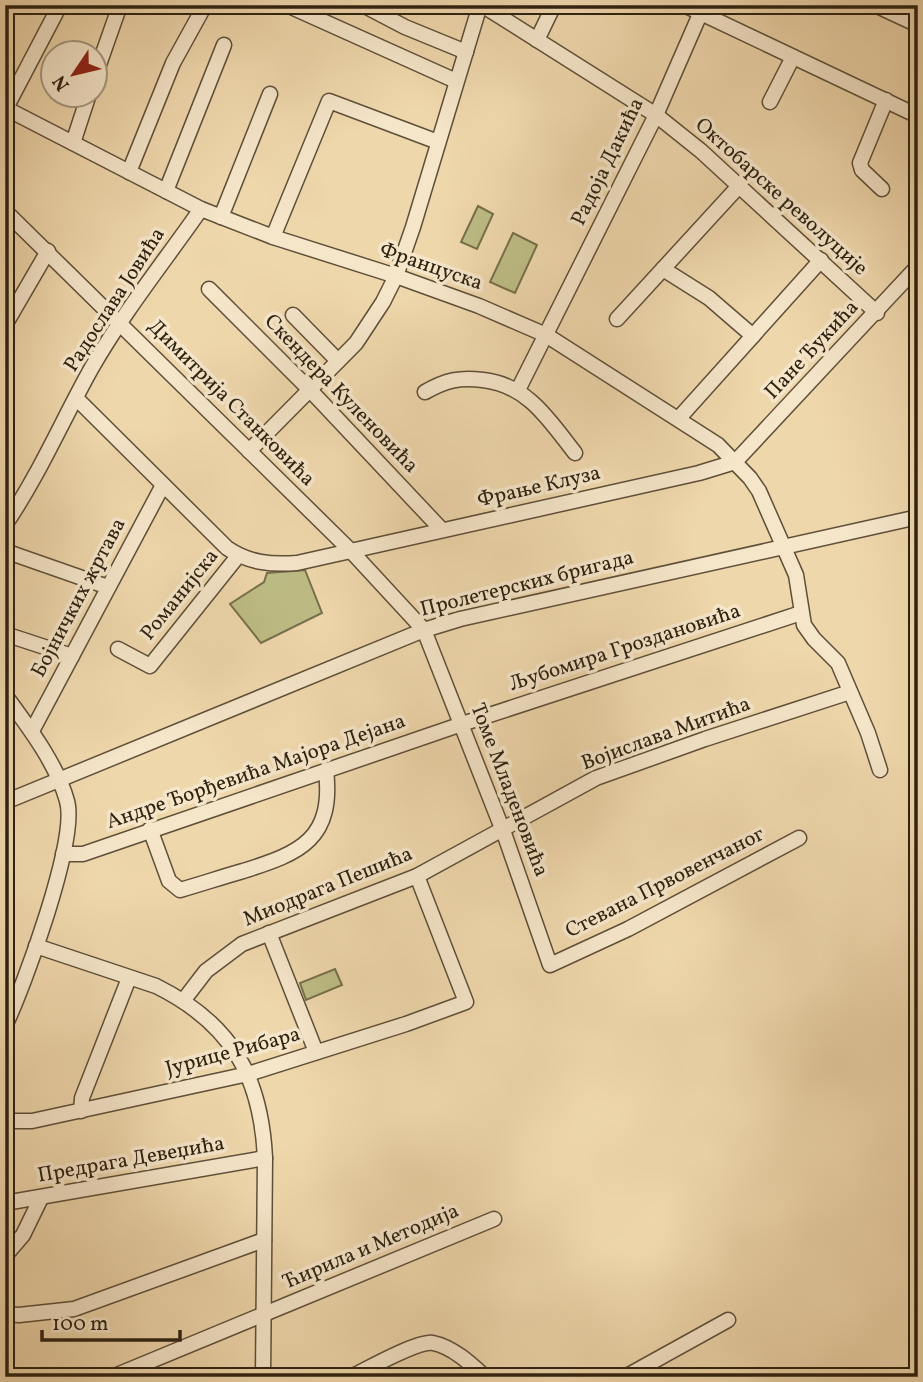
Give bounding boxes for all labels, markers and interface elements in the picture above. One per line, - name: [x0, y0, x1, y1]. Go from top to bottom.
- north arrow: [38, 38, 108, 108]
- text: N: [47, 69, 76, 96]
- street label: Радоја Дакића: [565, 93, 651, 231]
- street label: Октобарске револуције: [688, 111, 874, 283]
- street label: Радослава Јовића: [57, 222, 173, 378]
- street label: Француска: [376, 236, 486, 298]
- street label: Пане Ђукића: [758, 294, 866, 406]
- street label: Скендера Куленовића: [257, 308, 425, 480]
- street label: Димитрија Станковића: [141, 313, 321, 493]
- street label: Фрање Клуза: [475, 459, 603, 515]
- street label: Бојничких жртава: [25, 513, 133, 683]
- street label: Романијска: [134, 543, 226, 647]
- street label: Пролетерских бригада: [417, 543, 637, 625]
- street label: Љубомира Гроздановића: [506, 597, 744, 699]
- street label: Војислава Митића: [577, 690, 755, 778]
- street label: Томе Младеновића: [463, 699, 555, 881]
- street label: Андре Ђорђевића Мајора Дејана: [102, 707, 410, 837]
- street label: Стевана Првовенчаног: [561, 820, 769, 946]
- street label: Миодрага Пешића: [239, 840, 417, 934]
- street label: Јурице Рибара: [162, 1020, 304, 1084]
- street label: Предрага Девеџића: [35, 1129, 227, 1191]
- street label: Ћирила и Методија: [278, 1197, 464, 1297]
- scale bar: [42, 1298, 180, 1342]
- text: 100 m: [52, 1310, 109, 1339]

